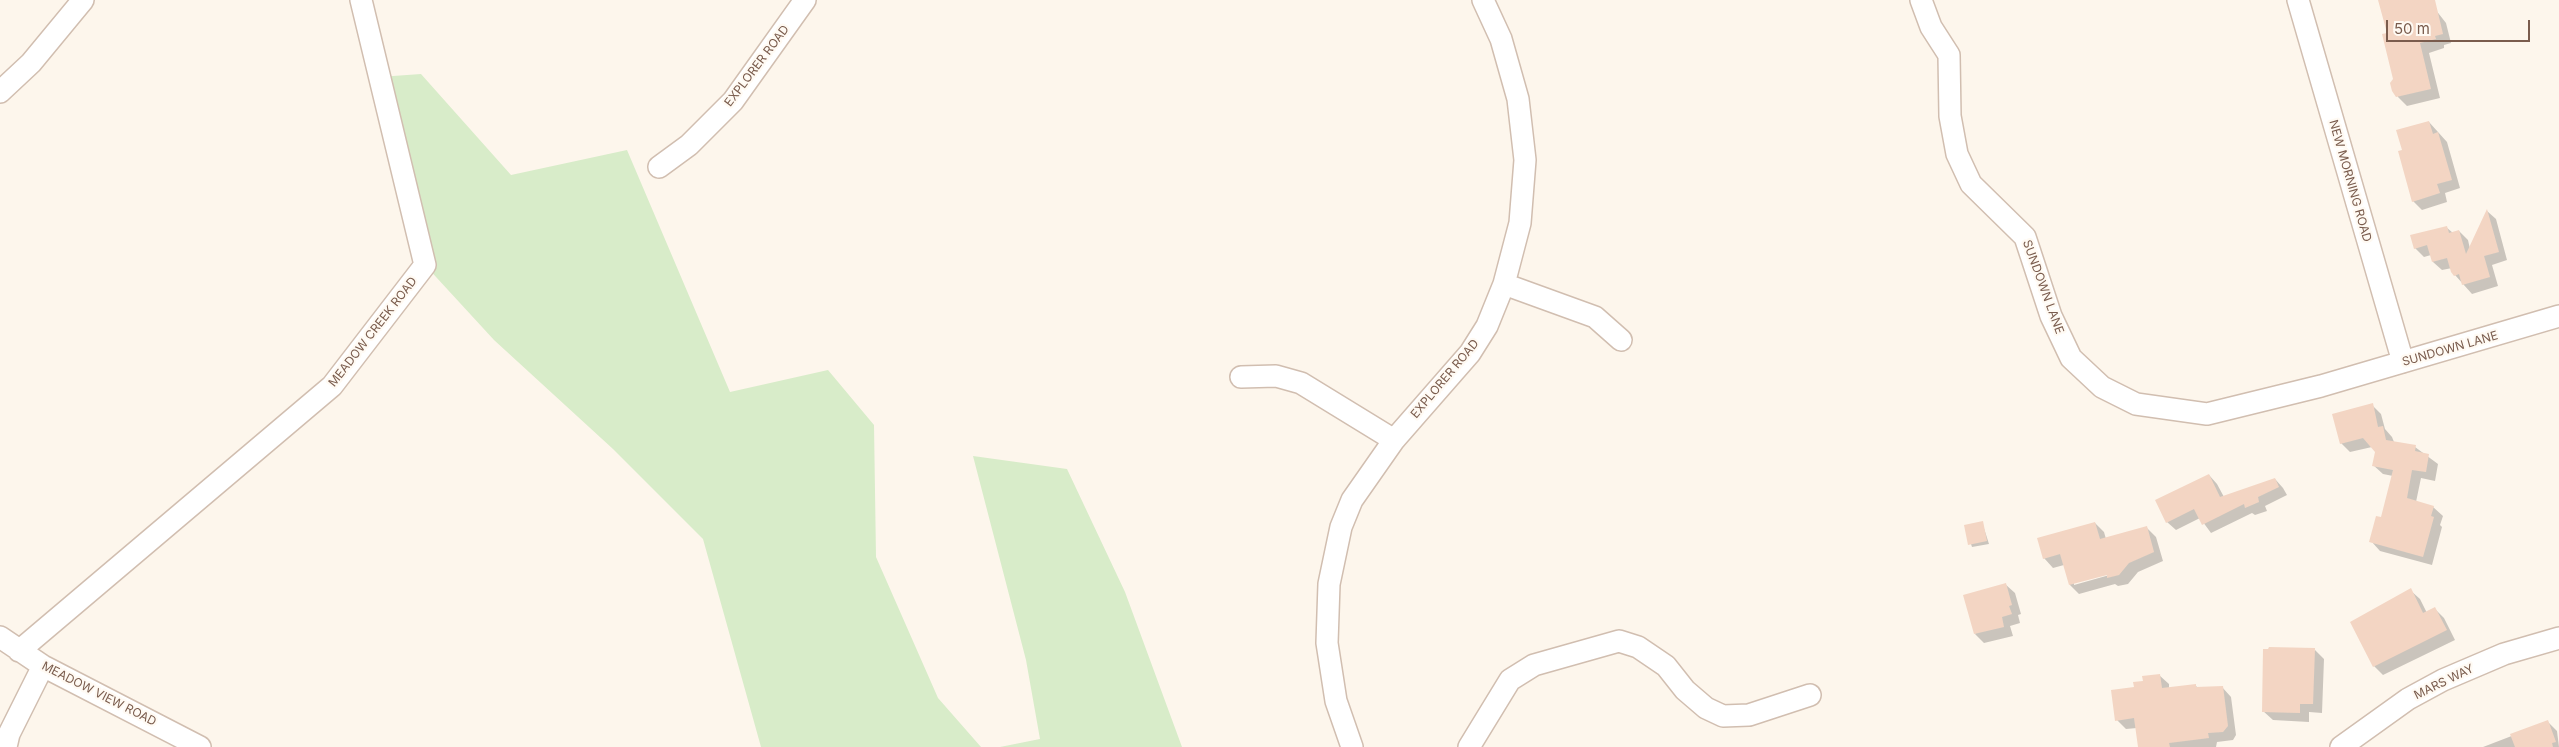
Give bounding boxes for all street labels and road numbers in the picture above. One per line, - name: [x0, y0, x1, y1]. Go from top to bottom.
- street label: EXPLORER ROAD: [722, 22, 792, 110]
- street label: NEW MORNING ROAD: [2326, 118, 2374, 244]
- street label: SUNDOWN LANE: [2019, 238, 2067, 336]
- street label: MEADOW CREEK ROAD: [326, 274, 420, 390]
- street label: SUNDOWN LANE: [2400, 328, 2500, 370]
- street label: EXPLORER ROAD: [1408, 337, 1482, 421]
- street label: MEADOW VIEW ROAD: [39, 659, 159, 729]
- street label: MARS WAY: [2412, 661, 2476, 703]

